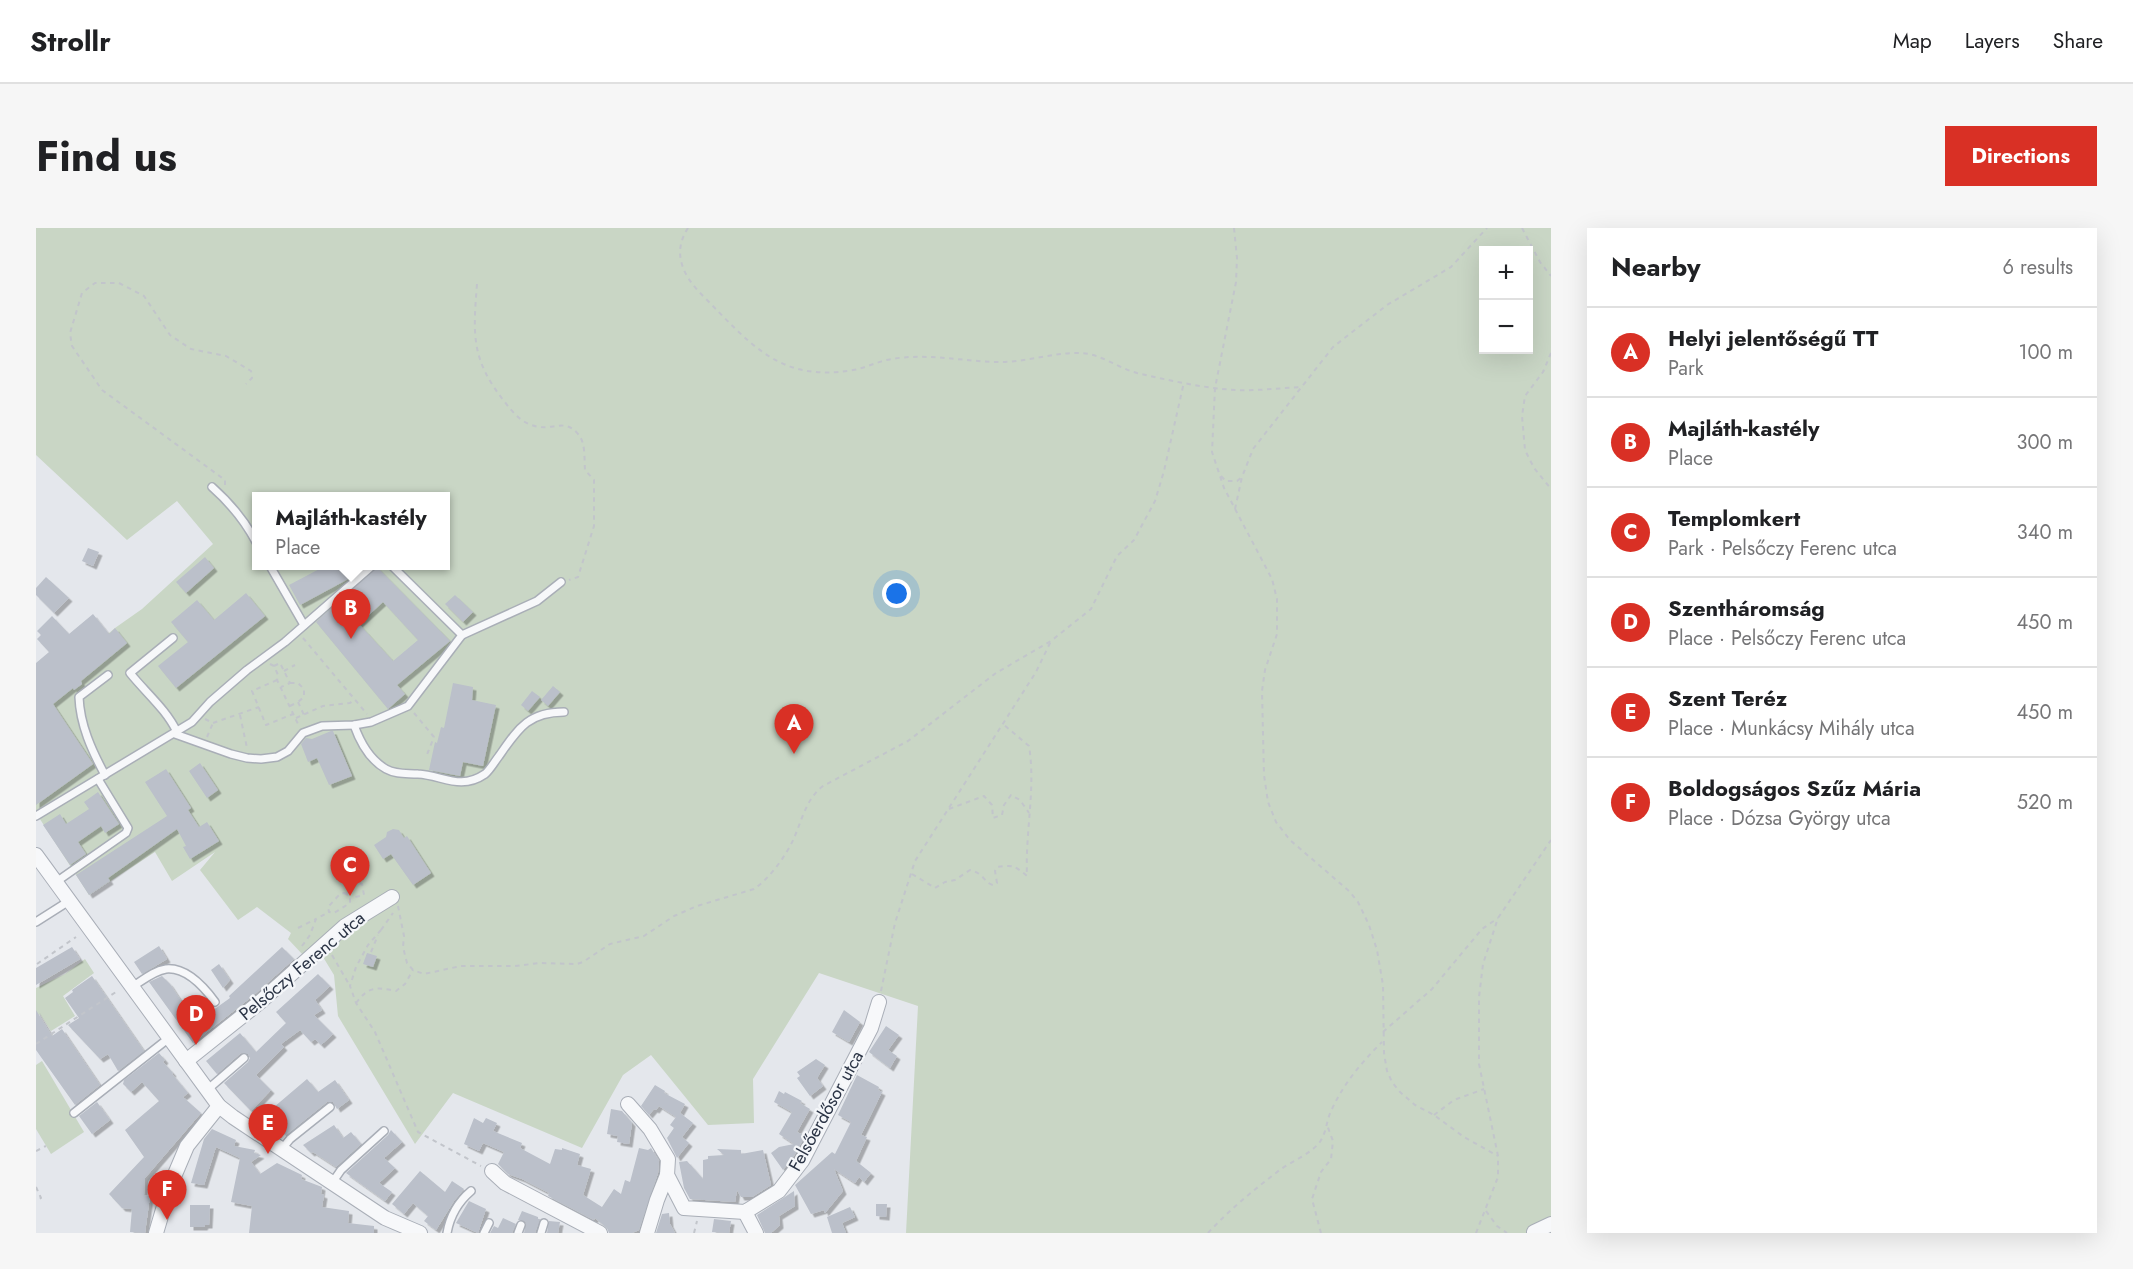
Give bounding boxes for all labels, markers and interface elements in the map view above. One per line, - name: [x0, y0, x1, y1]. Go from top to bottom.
- text: Strollr: [30, 21, 111, 62]
- text: Map: [1893, 26, 1932, 56]
- text: Layers: [1965, 26, 2020, 56]
- text: Share: [2053, 26, 2103, 56]
- text: Find us: [36, 126, 177, 187]
- button: Directions: [1945, 126, 2097, 186]
- map controls: [1479, 246, 1533, 354]
- button: +: [1479, 246, 1533, 300]
- text: Nearby: [1611, 248, 1700, 286]
- text: 6 results: [2003, 253, 2073, 282]
- button: −: [1479, 300, 1533, 354]
- text: Helyi jelentőségű TT: [1668, 322, 1878, 354]
- text: A: [1623, 338, 1638, 367]
- text: 100 m: [2018, 338, 2073, 367]
- text: Park: [1668, 354, 1704, 383]
- text: Majláth-kastély: [1668, 412, 1819, 444]
- text: B: [1624, 428, 1637, 457]
- text: 300 m: [2016, 428, 2073, 457]
- text: Place: [1668, 444, 1713, 473]
- popup: [252, 492, 450, 570]
- text: Majláth-kastély: [275, 501, 427, 533]
- text: Templomkert: [1668, 502, 1800, 534]
- text: C: [1623, 518, 1638, 547]
- text: 340 m: [2017, 518, 2073, 547]
- text: Place: [275, 533, 320, 562]
- text: Park · Pelsőczy Ferenc utca: [1668, 534, 1897, 563]
- your location: [882, 579, 911, 608]
- pin: B: [332, 590, 370, 639]
- text: Szentháromság: [1668, 592, 1825, 624]
- text: D: [1623, 608, 1638, 637]
- text: 450 m: [2016, 608, 2073, 637]
- text: Place · Pelsőczy Ferenc utca: [1668, 624, 1906, 653]
- text: Szent Teréz: [1668, 682, 1787, 714]
- text: E: [1624, 698, 1637, 727]
- text: 450 m: [2016, 698, 2073, 727]
- pin: A: [774, 704, 813, 754]
- text: Place · Munkácsy Mihály utca: [1668, 714, 1915, 743]
- text: Boldogságos Szűz Mária: [1668, 772, 1921, 804]
- text: F: [1625, 788, 1636, 817]
- text: 520 m: [2017, 788, 2073, 817]
- text: Place · Dózsa György utca: [1668, 804, 1891, 833]
- pin: C: [330, 846, 370, 896]
- street label: Pelsőczy Ferenc utca: [233, 905, 371, 1027]
- pin: D: [176, 996, 216, 1045]
- street label: Felsőerdősor utca: [782, 1046, 870, 1176]
- pin: E: [248, 1104, 288, 1154]
- pin: F: [148, 1170, 186, 1220]

